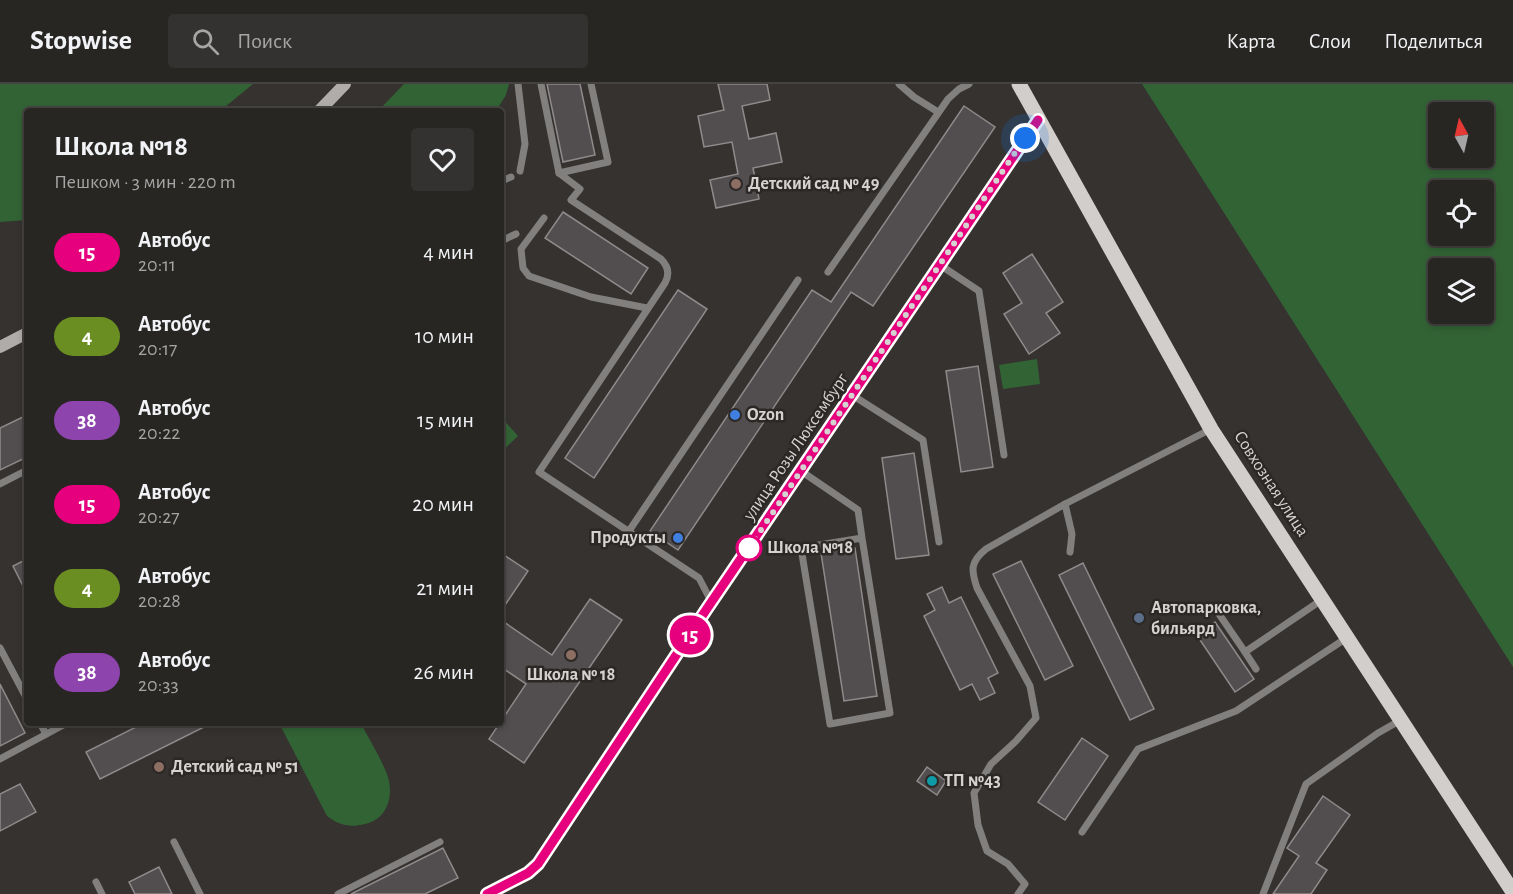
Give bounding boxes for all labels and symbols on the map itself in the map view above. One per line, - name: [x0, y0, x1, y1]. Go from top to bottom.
- north arrow: [1428, 102, 1494, 168]
- your location: [1010, 123, 1040, 153]
- place label: Детский сад № 49: [748, 175, 880, 193]
- marker: Детский сад № 49: [729, 177, 743, 191]
- street label: улица Розы Люксембург: [739, 369, 852, 525]
- place label: Ozon: [747, 406, 784, 424]
- marker: Ozon: [728, 408, 742, 422]
- street label: Совхозная улица: [1230, 428, 1312, 540]
- place label: Продукты: [590, 529, 666, 547]
- marker: Продукты: [671, 531, 685, 545]
- marker: Школа №18: [736, 535, 762, 561]
- place label: Школа №18: [767, 539, 853, 557]
- place label: Автопарковка, бильярд: [1151, 599, 1261, 638]
- marker: Автопарковка, бильярд: [1132, 611, 1146, 625]
- line badge: 15: [663, 616, 717, 654]
- marker: Школа № 18: [564, 648, 578, 662]
- place label: Школа № 18: [527, 666, 616, 684]
- place label: Детский сад № 51: [171, 758, 299, 776]
- marker: Детский сад № 51: [152, 760, 166, 774]
- place label: ТП №43: [944, 772, 1001, 790]
- marker: ТП №43: [925, 774, 939, 788]

